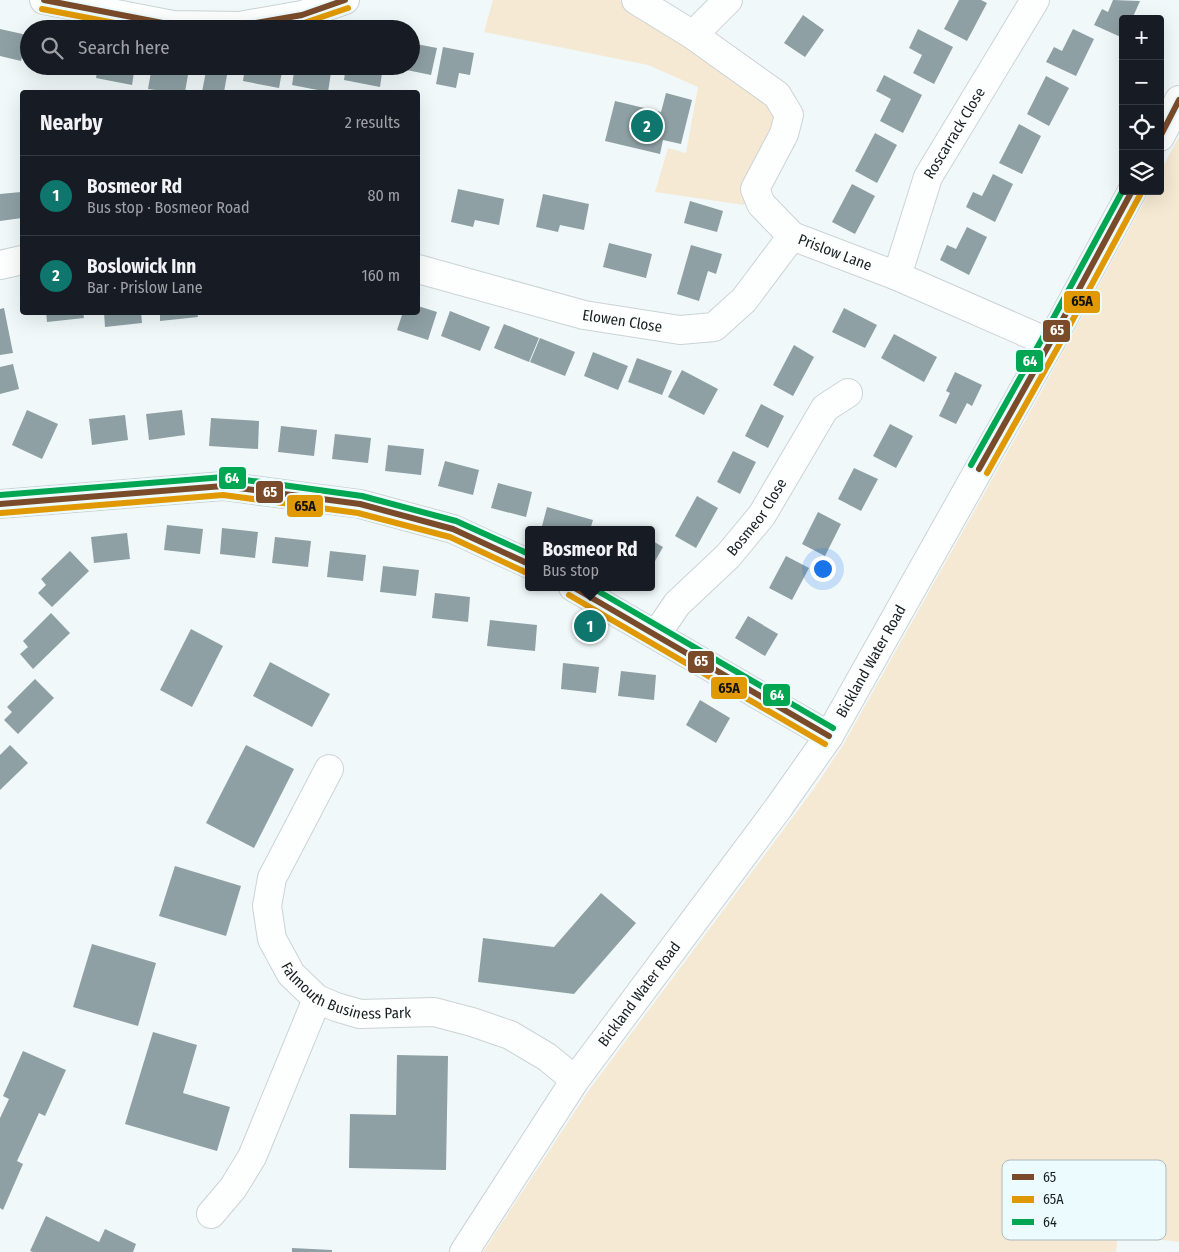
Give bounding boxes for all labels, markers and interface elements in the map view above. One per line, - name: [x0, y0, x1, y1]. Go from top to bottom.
- map controls: [1119, 15, 1164, 195]
- button: +: [1119, 15, 1164, 60]
- search box: [20, 20, 420, 75]
- icon: search: [38, 34, 66, 62]
- text: Search here: [78, 36, 170, 59]
- button: −: [1119, 60, 1164, 105]
- street label: Roscarrack Close: [920, 84, 989, 182]
- button: locate: [1119, 105, 1164, 150]
- pin: 2: [631, 107, 663, 145]
- text: Nearby: [40, 110, 102, 136]
- text: 2 results: [345, 113, 400, 132]
- button: layers: [1119, 150, 1164, 195]
- text: Bosmeor Rd: [87, 175, 182, 198]
- text: 1: [53, 186, 59, 205]
- text: 80 m: [368, 186, 400, 205]
- text: Bus stop · Bosmeor Road: [87, 198, 250, 217]
- street label: Prislow Lane: [796, 230, 874, 275]
- text: Boslowick Inn: [87, 255, 196, 278]
- text: 2: [52, 266, 60, 285]
- text: 160 m: [361, 266, 400, 285]
- text: Bar · Prislow Lane: [87, 278, 203, 297]
- line badge: 65A: [1063, 290, 1101, 314]
- text: 65A: [1071, 293, 1093, 310]
- street label: Elowen Close: [581, 306, 663, 336]
- line badge: 65: [1042, 319, 1071, 343]
- text: 65: [1050, 322, 1064, 339]
- line badge: 64: [1015, 349, 1044, 373]
- text: 64: [1023, 353, 1037, 370]
- line badge: 64: [218, 466, 247, 490]
- text: 64: [225, 470, 239, 487]
- street label: Bosmeor Close: [723, 475, 790, 560]
- line badge: 65: [255, 480, 284, 504]
- text: 65: [263, 484, 277, 501]
- line badge: 65A: [286, 494, 324, 518]
- text: 65A: [294, 498, 316, 515]
- popup: [525, 526, 655, 591]
- text: Bosmeor Rd: [542, 538, 638, 561]
- your location: [810, 556, 836, 582]
- text: Bus stop: [542, 561, 599, 580]
- street label: Bickland Water Road: [832, 602, 910, 721]
- pin: 1: [574, 607, 606, 645]
- line badge: 65: [687, 650, 715, 674]
- text: 65: [694, 653, 708, 670]
- line badge: 65A: [710, 676, 748, 700]
- text: 65A: [718, 680, 740, 697]
- line badge: 64: [762, 683, 791, 707]
- text: 64: [770, 687, 784, 704]
- street label: Bickland Water Road: [594, 938, 684, 1050]
- street label: Falmouth Business Park: [277, 959, 411, 1023]
- legend: [1002, 1160, 1166, 1240]
- text: 65: [1043, 1169, 1056, 1186]
- text: 65A: [1043, 1191, 1064, 1208]
- text: 64: [1043, 1214, 1057, 1231]

